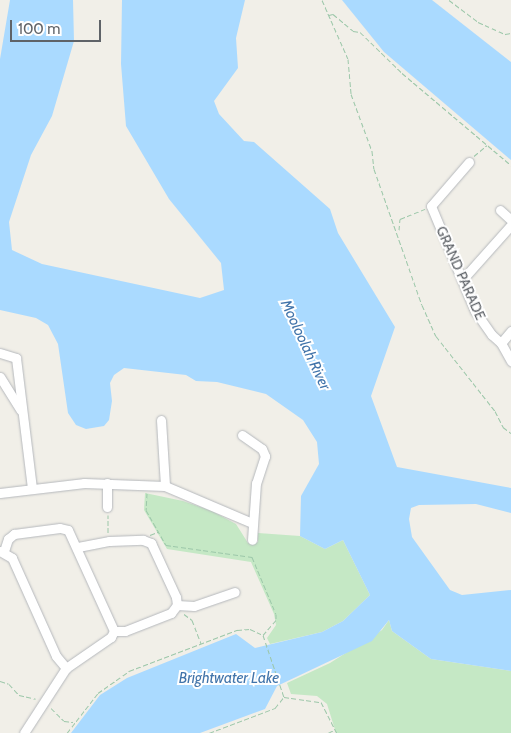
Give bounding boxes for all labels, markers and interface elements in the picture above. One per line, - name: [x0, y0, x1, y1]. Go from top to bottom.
- scale bar: [12, 10, 104, 42]
- text: 100 m: [18, 20, 60, 38]
- street label: GRAND PARADE: [433, 224, 489, 322]
- water label: Mooloolah River: [276, 297, 334, 393]
- water label: Brightwater Lake: [179, 670, 279, 688]

